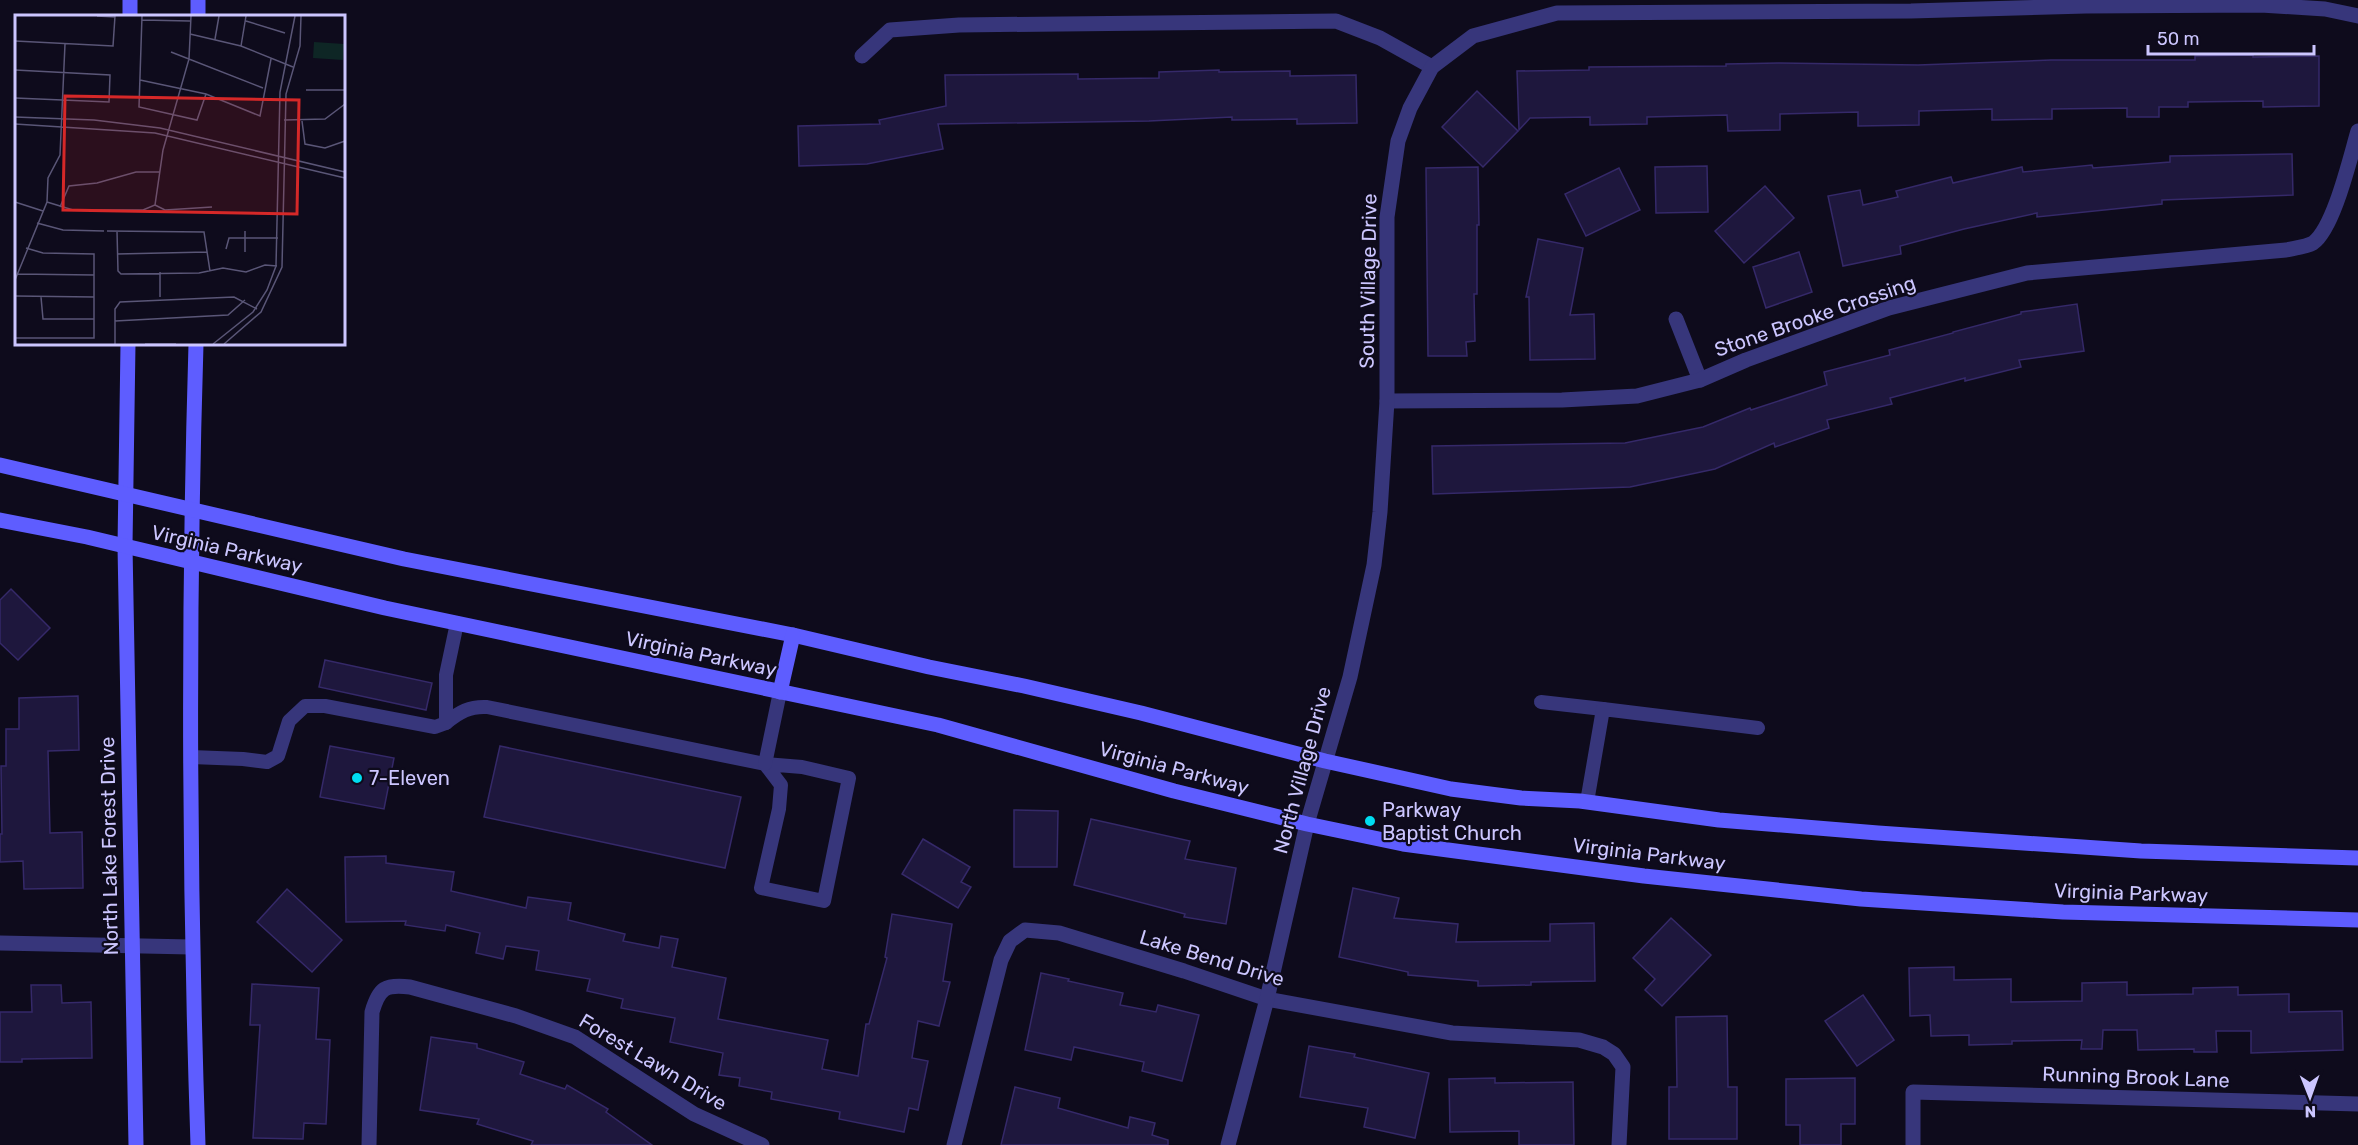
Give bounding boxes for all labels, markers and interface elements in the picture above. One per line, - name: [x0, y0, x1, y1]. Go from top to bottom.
- inset map: [15, 15, 345, 345]
- scale bar: [2148, 18, 2314, 56]
- text: 50 m: [2157, 28, 2200, 50]
- street label: South Village Drive: [1354, 193, 1382, 369]
- street label: Stone Brooke Crossing: [1711, 270, 1919, 362]
- street label: Virginia Parkway: [149, 520, 305, 578]
- street label: Virginia Parkway: [623, 626, 779, 682]
- street label: North Village Drive: [1268, 684, 1336, 856]
- street label: North Lake Forest Drive: [95, 736, 123, 956]
- street label: Virginia Parkway: [1096, 736, 1252, 800]
- place label: 7-Eleven: [369, 766, 450, 790]
- marker: 7-Eleven: [350, 771, 364, 785]
- place label: Parkway Baptist Church: [1382, 798, 1522, 845]
- marker: Parkway Baptist Church: [1363, 814, 1377, 828]
- street label: Virginia Parkway: [1571, 833, 1727, 875]
- street label: Virginia Parkway: [2054, 878, 2208, 908]
- street label: Lake Bend Drive: [1137, 925, 1287, 991]
- street label: Forest Lawn Drive: [575, 1008, 731, 1116]
- street label: Running Brook Lane: [2042, 1062, 2230, 1092]
- north arrow: [2280, 1067, 2340, 1127]
- text: N: [2304, 1102, 2316, 1121]

